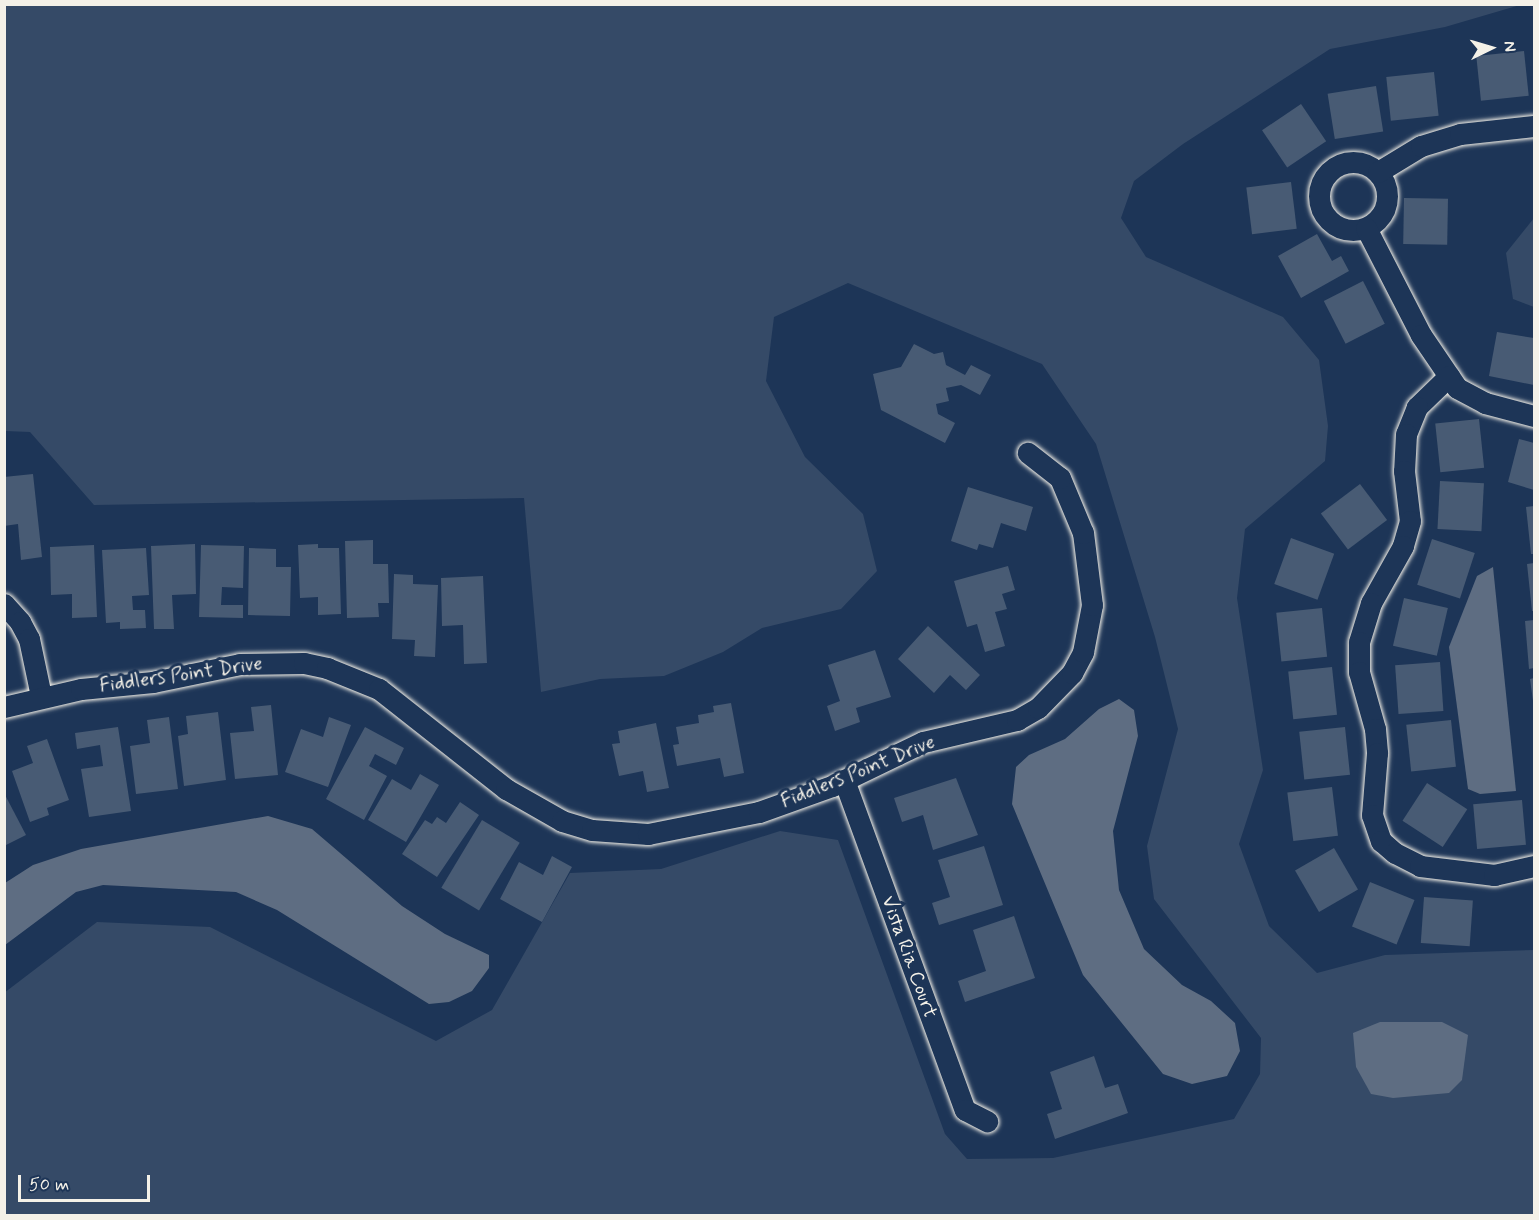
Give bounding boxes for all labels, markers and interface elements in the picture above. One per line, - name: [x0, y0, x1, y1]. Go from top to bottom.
- north arrow: [1461, 18, 1521, 78]
- text: N: [1499, 40, 1520, 53]
- street label: Fiddlers Point Drive: [98, 652, 264, 698]
- street label: Fiddlers Point Drive: [777, 730, 939, 814]
- street label: Vista Ria Court: [876, 894, 942, 1020]
- scale bar: [21, 1163, 153, 1201]
- text: 50 m: [29, 1173, 69, 1197]

